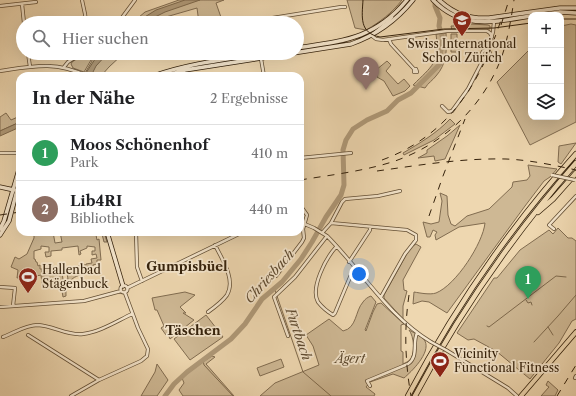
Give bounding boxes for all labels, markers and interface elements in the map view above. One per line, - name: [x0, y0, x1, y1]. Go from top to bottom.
- school or university icon: Swiss International School Zürich: [451, 9, 473, 37]
- map controls: [528, 12, 564, 120]
- button: +: [528, 12, 564, 48]
- search box: [16, 16, 304, 60]
- icon: search: [30, 27, 52, 49]
- text: Hier suchen: [62, 29, 149, 48]
- place label: Swiss International School Zürich: [408, 36, 517, 65]
- button: −: [528, 48, 564, 84]
- pin: 2: [353, 57, 379, 90]
- button: layers: [528, 84, 564, 120]
- text: In der Nähe: [32, 88, 135, 108]
- text: 2 Ergebnisse: [210, 90, 288, 106]
- text: Moos Schönenhof: [70, 135, 209, 154]
- text: 1: [42, 145, 48, 161]
- text: 410 m: [251, 145, 288, 161]
- text: Park: [70, 154, 98, 170]
- text: Lib4RI: [70, 191, 122, 210]
- text: 2: [41, 201, 49, 217]
- text: 440 m: [249, 201, 288, 217]
- text: Bibliothek: [70, 210, 134, 226]
- water label: Chriesbach: [241, 246, 297, 306]
- district label: Gumpisbüel: [146, 258, 228, 274]
- place label: Hallenbad Stägenbuck: [42, 262, 109, 291]
- your location: [349, 264, 369, 284]
- sports icon: Hallenbad Stägenbuck: [17, 266, 39, 294]
- pin: 1: [515, 266, 541, 299]
- water label: Furtbach: [282, 305, 315, 362]
- district label: Täschen: [165, 322, 221, 338]
- place label: Vicinity Functional Fitness: [453, 346, 559, 375]
- park label: Ägert: [333, 350, 366, 366]
- sports icon: Vicinity Functional Fitness: [429, 350, 451, 378]

